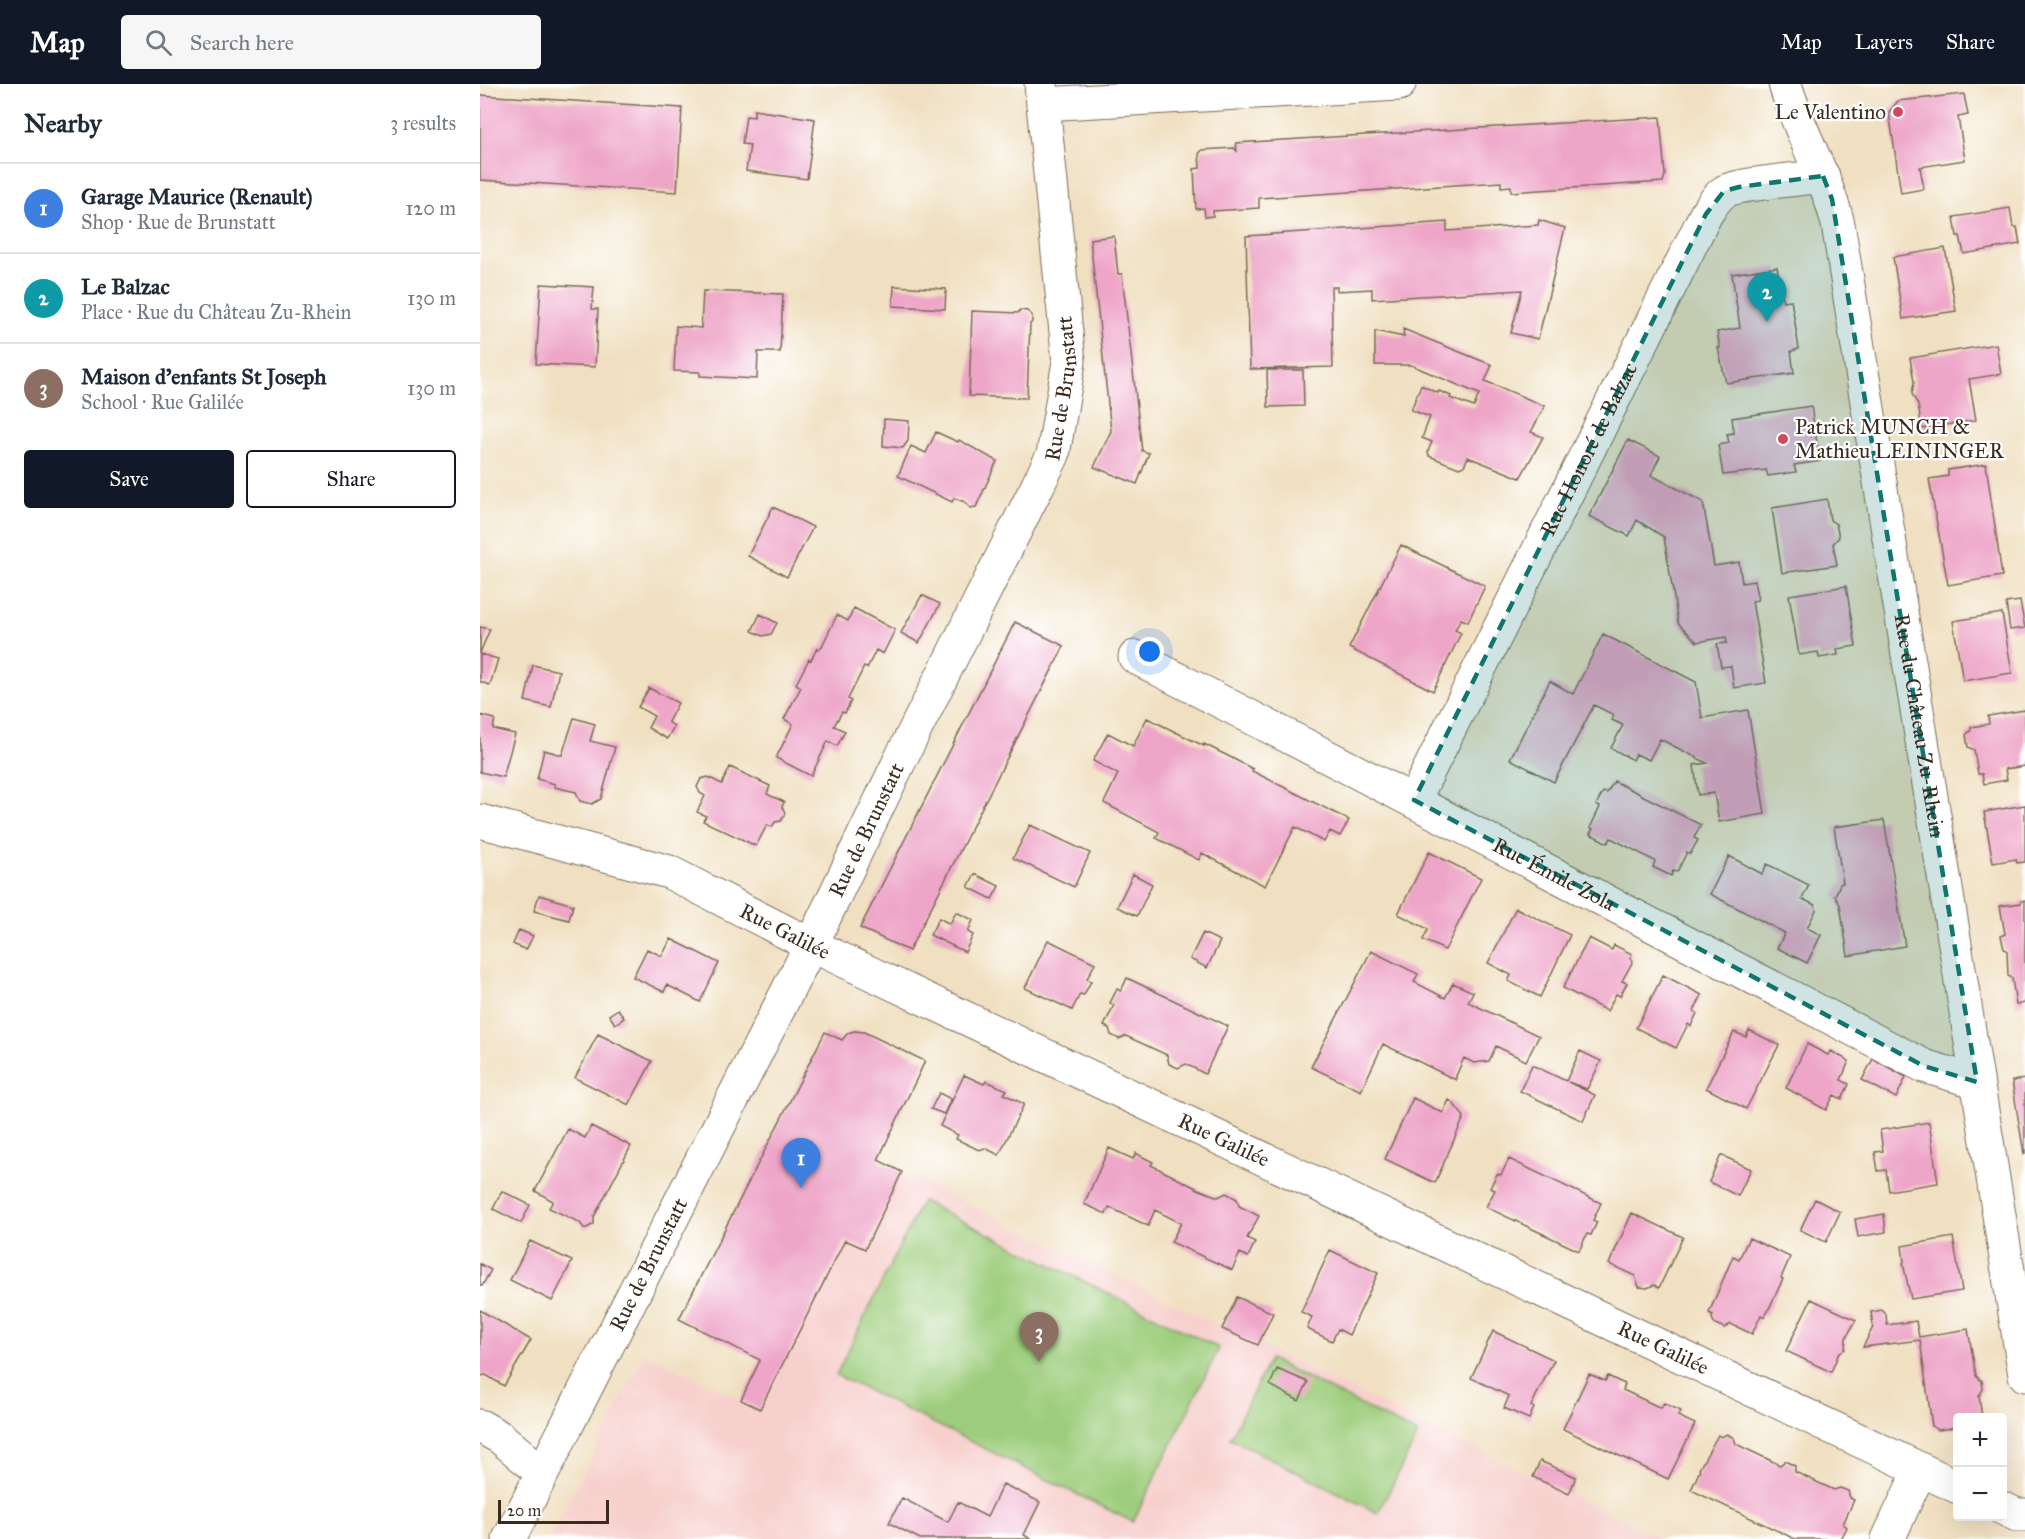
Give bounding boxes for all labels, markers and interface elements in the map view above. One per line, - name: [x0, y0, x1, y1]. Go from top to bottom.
- search box: [121, 15, 541, 69]
- text: Map: [30, 25, 85, 60]
- icon: search: [142, 26, 175, 59]
- text: Search here: [190, 29, 294, 56]
- text: Map: [1781, 29, 1822, 55]
- text: Layers: [1855, 29, 1913, 55]
- text: Share: [1946, 29, 1995, 55]
- place label: Le Valentino: [1774, 99, 1886, 125]
- marker: Le Valentino: [1891, 105, 1905, 119]
- text: Nearby: [24, 107, 102, 139]
- text: 3 results: [390, 111, 456, 135]
- text: Garage Maurice (Renault): [81, 183, 313, 210]
- text: 1: [40, 196, 47, 220]
- text: 120 m: [405, 196, 456, 220]
- text: Shop · Rue de Brunstatt: [81, 210, 276, 234]
- pin: 2: [1748, 272, 1786, 322]
- text: Le Balzac: [81, 273, 170, 300]
- text: 2: [39, 286, 48, 310]
- text: 130 m: [407, 286, 456, 310]
- text: Place · Rue du Château Zu-Rhein: [81, 300, 351, 324]
- street label: Rue de Brunstatt: [1039, 315, 1082, 463]
- street label: Rue Honoré de Balzac: [1535, 358, 1643, 540]
- text: Maison d'enfants St Joseph: [81, 363, 326, 390]
- text: 3: [40, 376, 48, 400]
- text: 130 m: [407, 376, 456, 400]
- text: School · Rue Galilée: [81, 390, 244, 414]
- place label: Patrick MUNCH & Mathieu LEININGER: [1795, 414, 2005, 464]
- marker: Patrick MUNCH & Mathieu LEININGER: [1776, 432, 1790, 446]
- button: Save: [24, 450, 234, 508]
- button: Share: [246, 450, 456, 508]
- street label: Rue du Château Zu-Rhein: [1889, 612, 1950, 839]
- your location: [1135, 637, 1164, 666]
- street label: Rue de Brunstatt: [823, 758, 910, 901]
- street label: Rue Émile Zola: [1488, 832, 1620, 917]
- street label: Rue Galilée: [735, 898, 834, 965]
- street label: Rue Galilée: [1174, 1107, 1274, 1173]
- pin: 1: [782, 1138, 820, 1188]
- street label: Rue de Brunstatt: [604, 1193, 694, 1335]
- pin: 3: [1020, 1312, 1058, 1362]
- street label: Rue Galilée: [1613, 1315, 1713, 1380]
- map controls: [1953, 1413, 2007, 1521]
- button: +: [1953, 1413, 2007, 1467]
- button: −: [1953, 1467, 2007, 1521]
- scale bar: [498, 1497, 609, 1524]
- text: 20 m: [507, 1501, 541, 1520]

